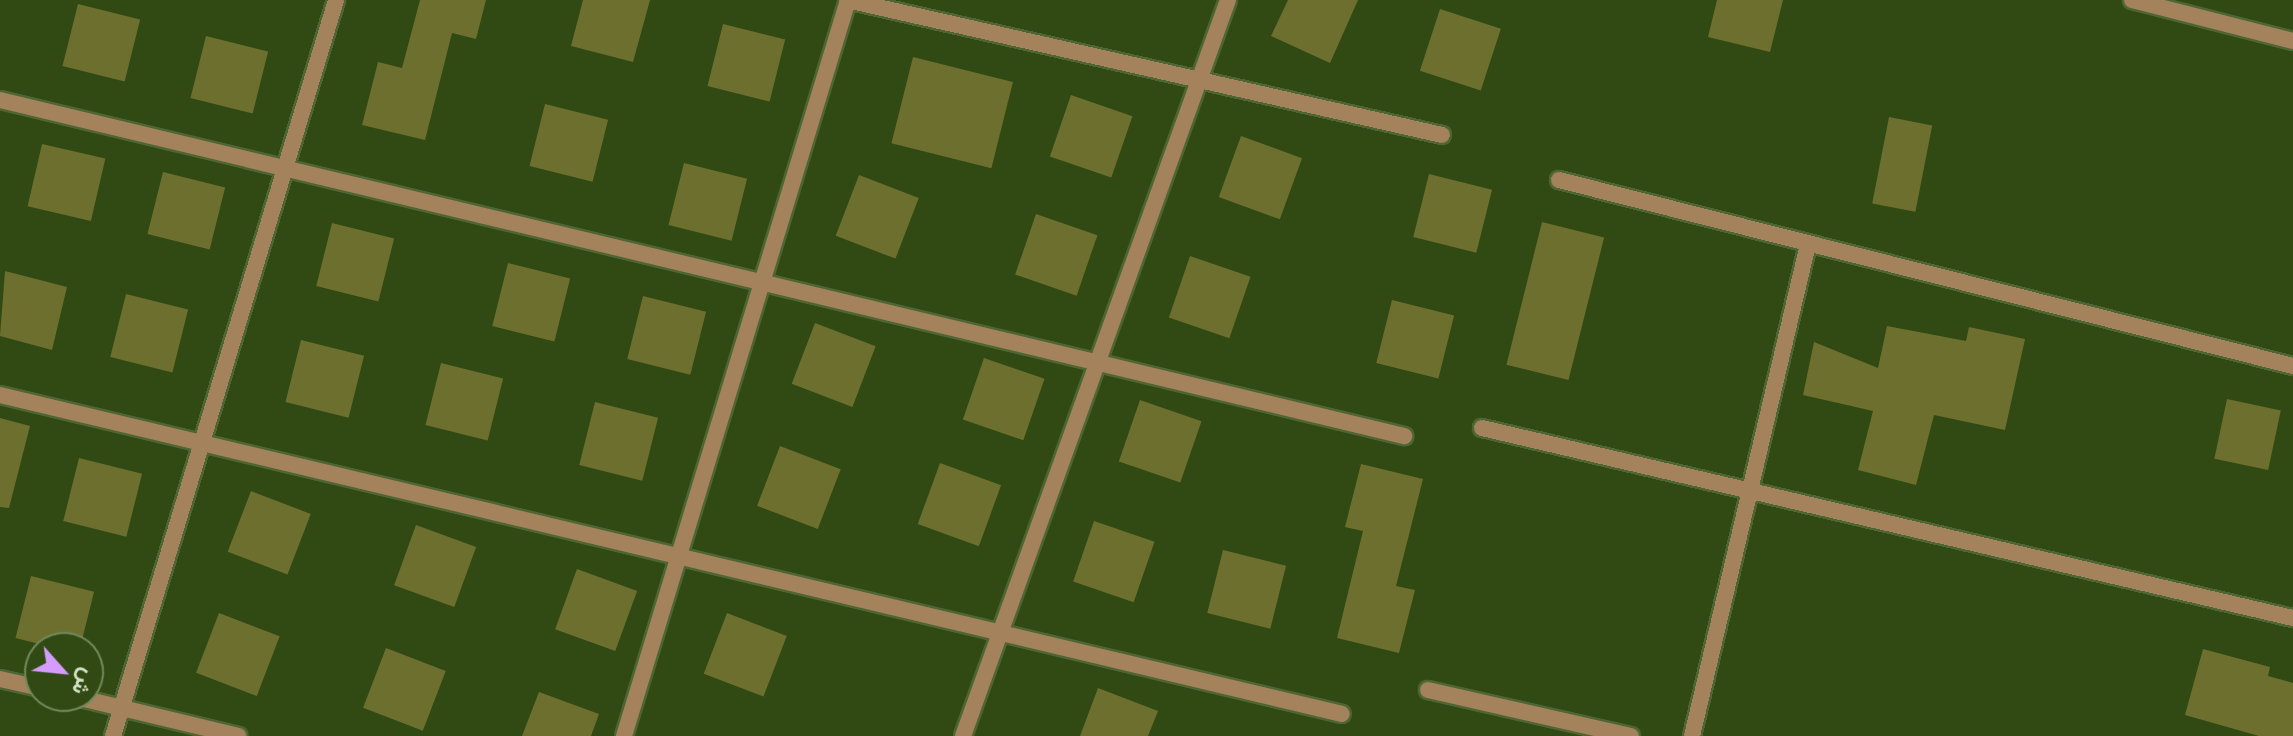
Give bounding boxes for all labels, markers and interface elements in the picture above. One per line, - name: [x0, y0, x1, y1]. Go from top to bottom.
- north arrow: [24, 632, 104, 712]
- text: ش: [67, 665, 101, 700]

